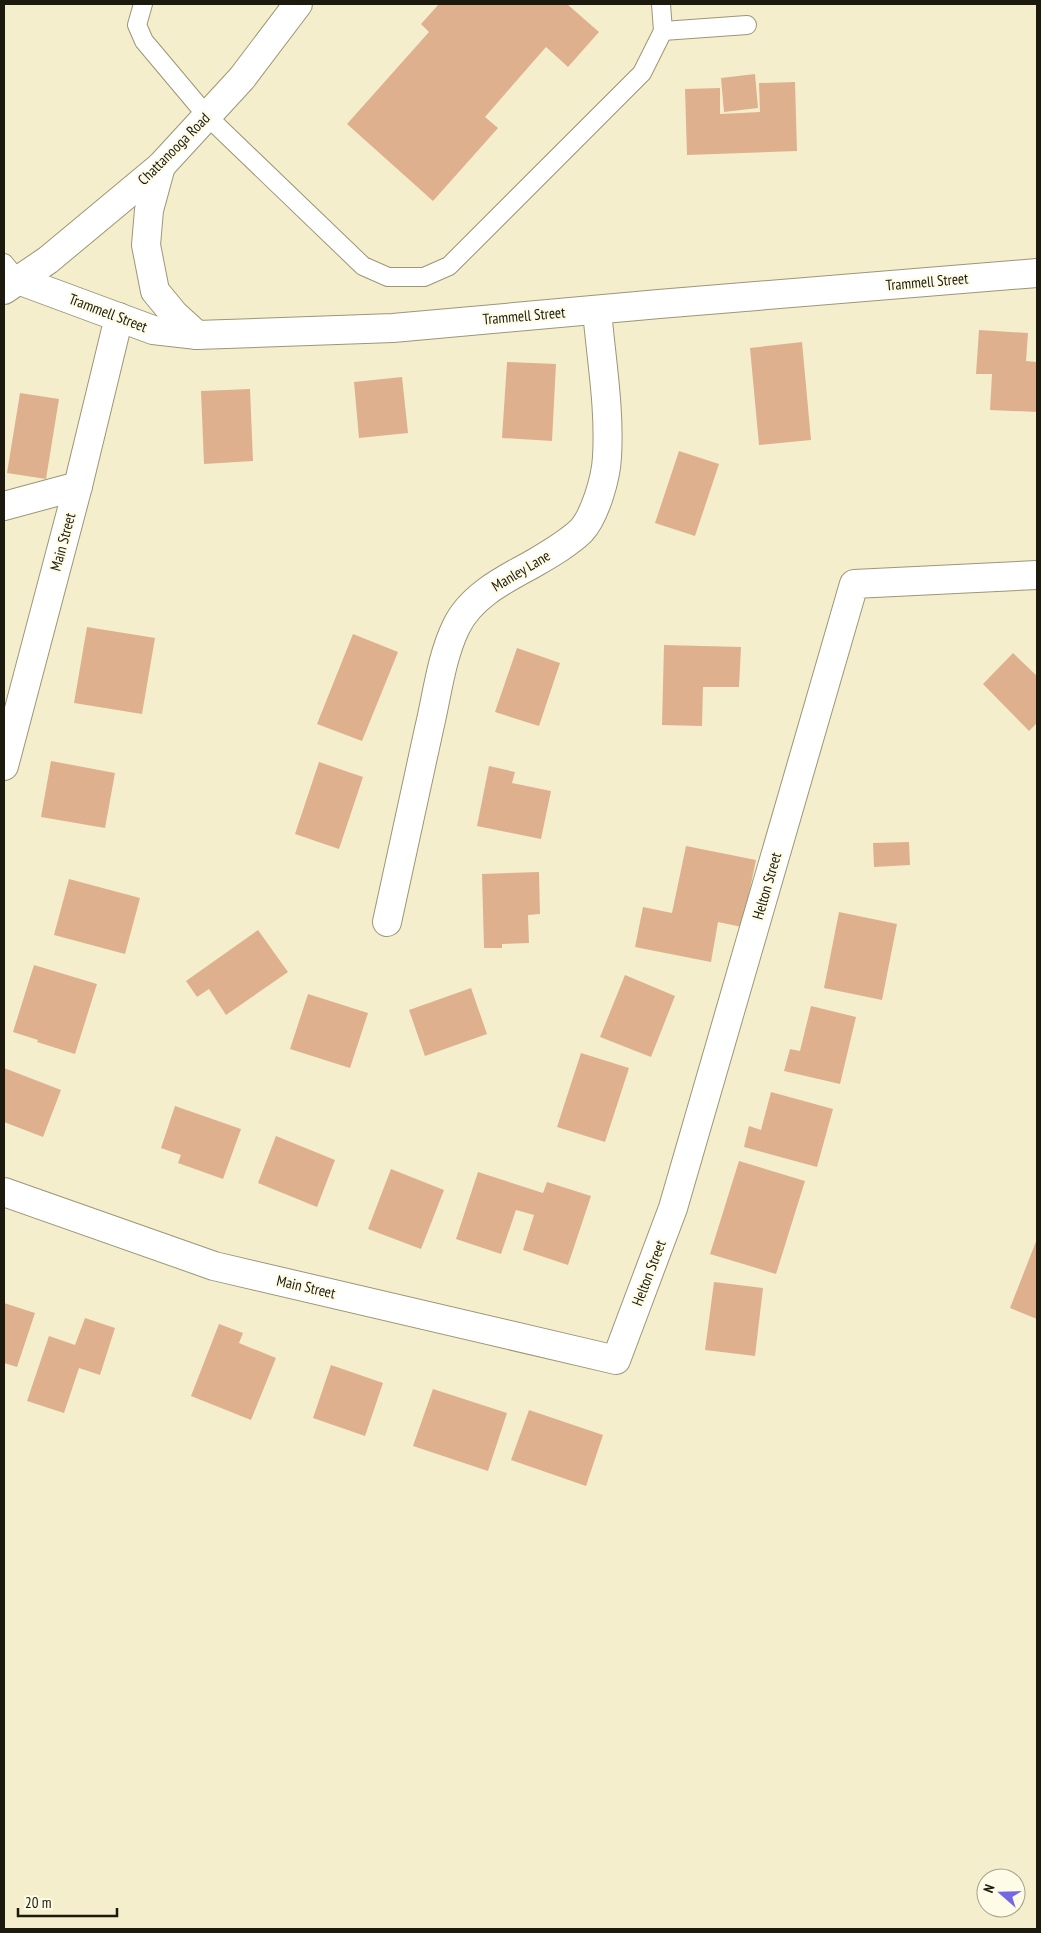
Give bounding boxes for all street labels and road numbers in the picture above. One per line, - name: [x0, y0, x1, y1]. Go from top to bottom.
- street label: Chattanooga Road: [134, 109, 214, 189]
- street label: Trammell Street: [885, 268, 969, 295]
- street label: Trammell Street: [66, 289, 150, 336]
- street label: Trammell Street: [482, 302, 566, 329]
- street label: Main Street: [46, 511, 79, 573]
- street label: Manley Lane: [488, 546, 553, 595]
- street label: Helton Street: [748, 850, 785, 922]
- street label: Helton Street: [627, 1237, 670, 1308]
- street label: Main Street: [275, 1271, 337, 1302]

